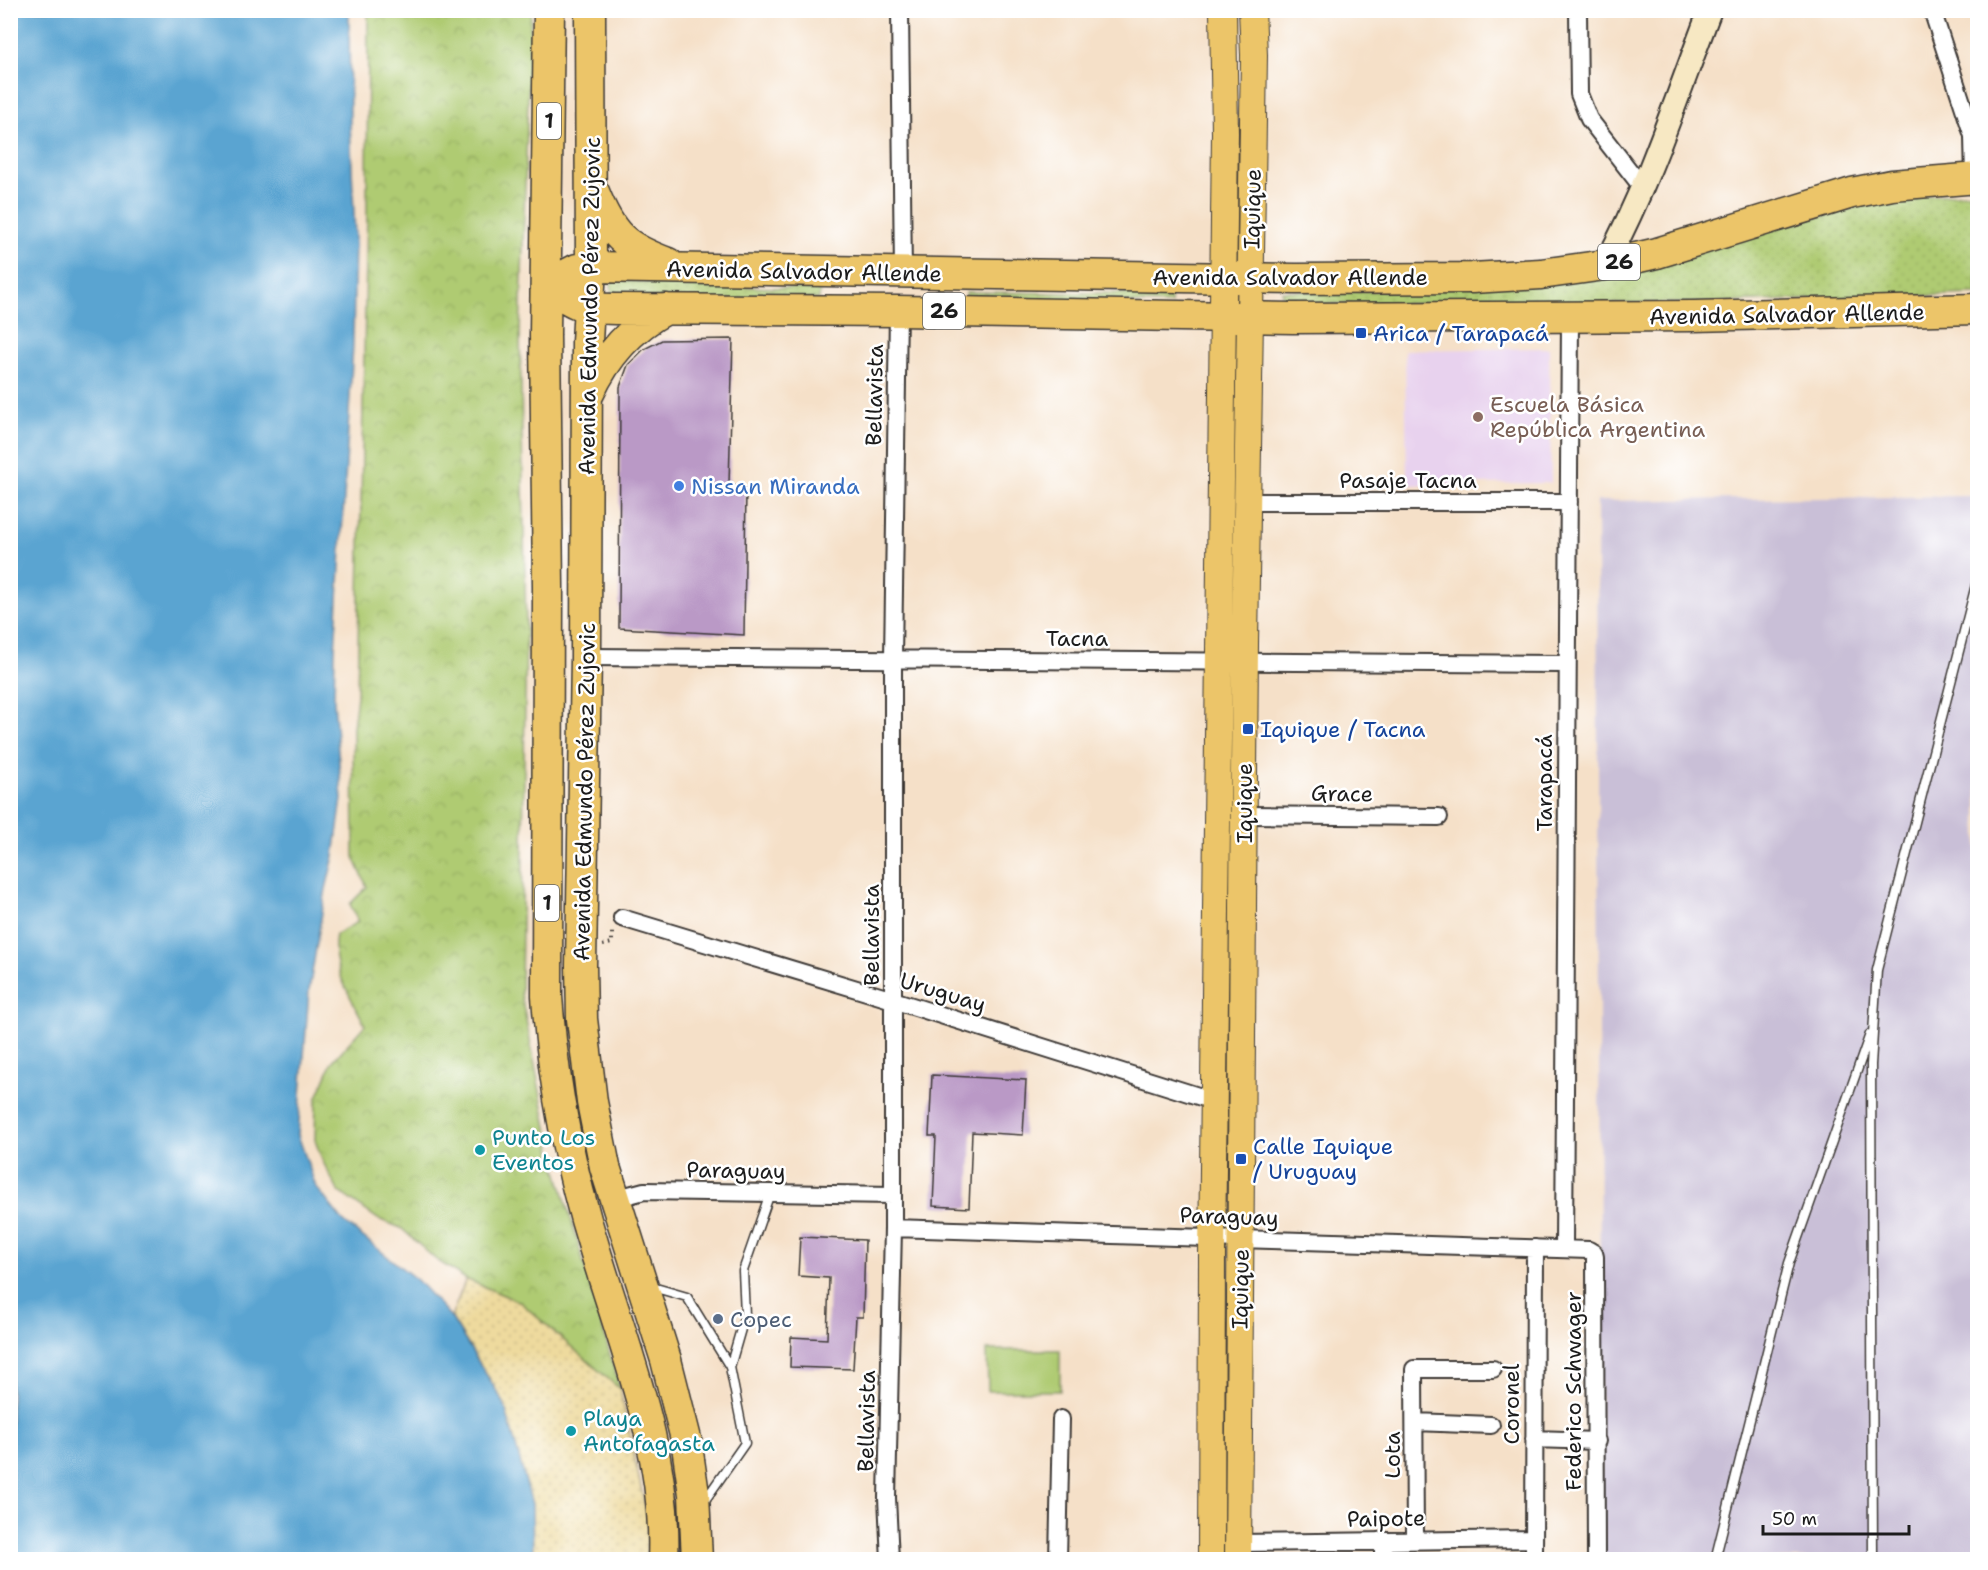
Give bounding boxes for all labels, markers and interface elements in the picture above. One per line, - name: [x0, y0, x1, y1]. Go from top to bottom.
- road number: 1: [537, 103, 561, 139]
- street label: Avenida Edmundo Pérez Zujovic: [572, 137, 607, 475]
- street label: Iquique: [1237, 169, 1268, 249]
- road number: 26: [1598, 244, 1640, 280]
- street label: Avenida Salvador Allende: [666, 255, 942, 288]
- street label: Avenida Salvador Allende: [1152, 263, 1428, 292]
- road number: 26: [923, 293, 965, 329]
- street label: Avenida Salvador Allende: [1649, 298, 1925, 331]
- place label: Arica / Tarapacá: [1373, 319, 1549, 348]
- marker: Arica / Tarapacá: [1354, 326, 1368, 340]
- street label: Bellavista: [859, 344, 890, 446]
- place label: Escuela Básica República Argentina: [1490, 390, 1706, 444]
- marker: Escuela Básica República Argentina: [1471, 410, 1485, 424]
- street label: Pasaje Tacna: [1339, 466, 1477, 495]
- place label: Nissan Miranda: [691, 472, 860, 501]
- marker: Nissan Miranda: [672, 479, 686, 493]
- street label: Avenida Edmundo Pérez Zujovic: [567, 623, 602, 961]
- street label: Tacna: [1046, 624, 1108, 653]
- place label: Iquique / Tacna: [1260, 715, 1426, 744]
- marker: Iquique / Tacna: [1241, 722, 1255, 736]
- street label: Tarapacá: [1530, 734, 1559, 832]
- street label: Iquique: [1230, 763, 1259, 843]
- street label: Grace: [1311, 778, 1373, 809]
- street label: Bellavista: [857, 884, 886, 986]
- road number: 1: [535, 885, 559, 921]
- street label: Uruguay: [896, 966, 990, 1019]
- place label: Punto Los Eventos: [492, 1123, 595, 1177]
- place label: Calle Iquique / Uruguay: [1253, 1132, 1393, 1186]
- marker: Punto Los Eventos: [473, 1143, 487, 1157]
- marker: Calle Iquique / Uruguay: [1234, 1152, 1248, 1166]
- street label: Paraguay: [686, 1155, 786, 1186]
- street label: Paraguay: [1179, 1200, 1279, 1233]
- street label: Iquique: [1225, 1249, 1256, 1329]
- street label: Federico Schwager: [1559, 1291, 1588, 1491]
- place label: Copec: [730, 1305, 792, 1334]
- marker: Copec: [711, 1312, 725, 1326]
- street label: Coronel: [1497, 1363, 1526, 1444]
- street label: Bellavista: [851, 1370, 882, 1472]
- place label: Playa Antofagasta: [583, 1404, 715, 1458]
- marker: Playa Antofagasta: [564, 1424, 578, 1438]
- street label: Lota: [1378, 1431, 1407, 1479]
- scale bar: [1763, 1498, 1908, 1536]
- street label: Paipote: [1347, 1503, 1425, 1534]
- text: 50 m: [1772, 1507, 1817, 1531]

